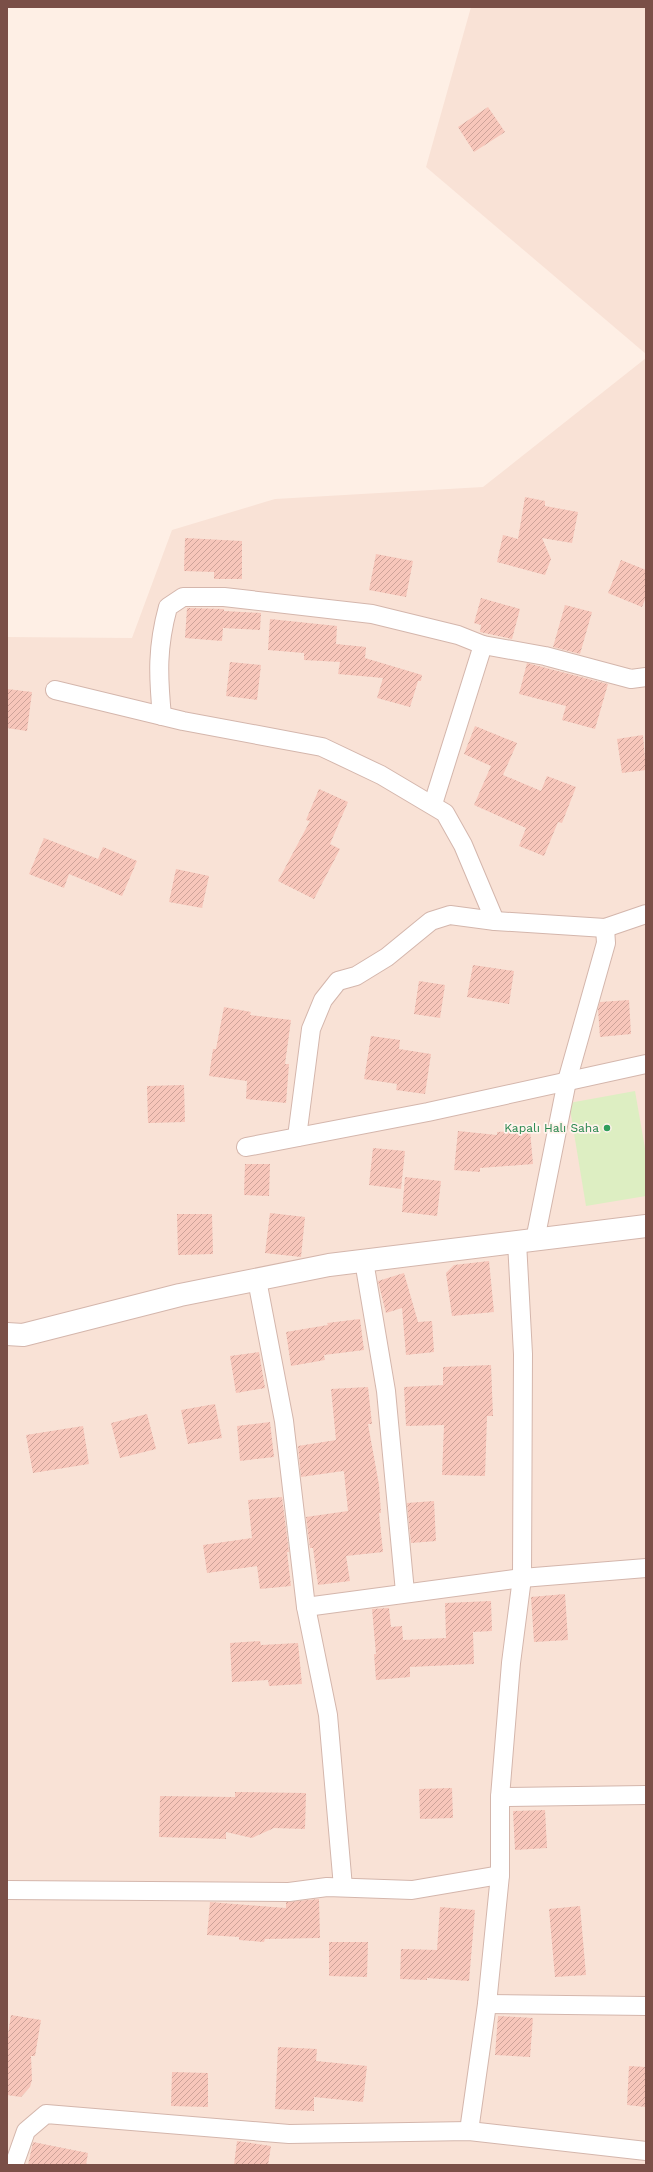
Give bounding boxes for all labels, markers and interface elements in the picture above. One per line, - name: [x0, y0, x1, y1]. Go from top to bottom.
- place label: Kapalı Halı Saha: [504, 1121, 599, 1135]
- marker: Kapalı Halı Saha: [602, 1123, 612, 1133]

